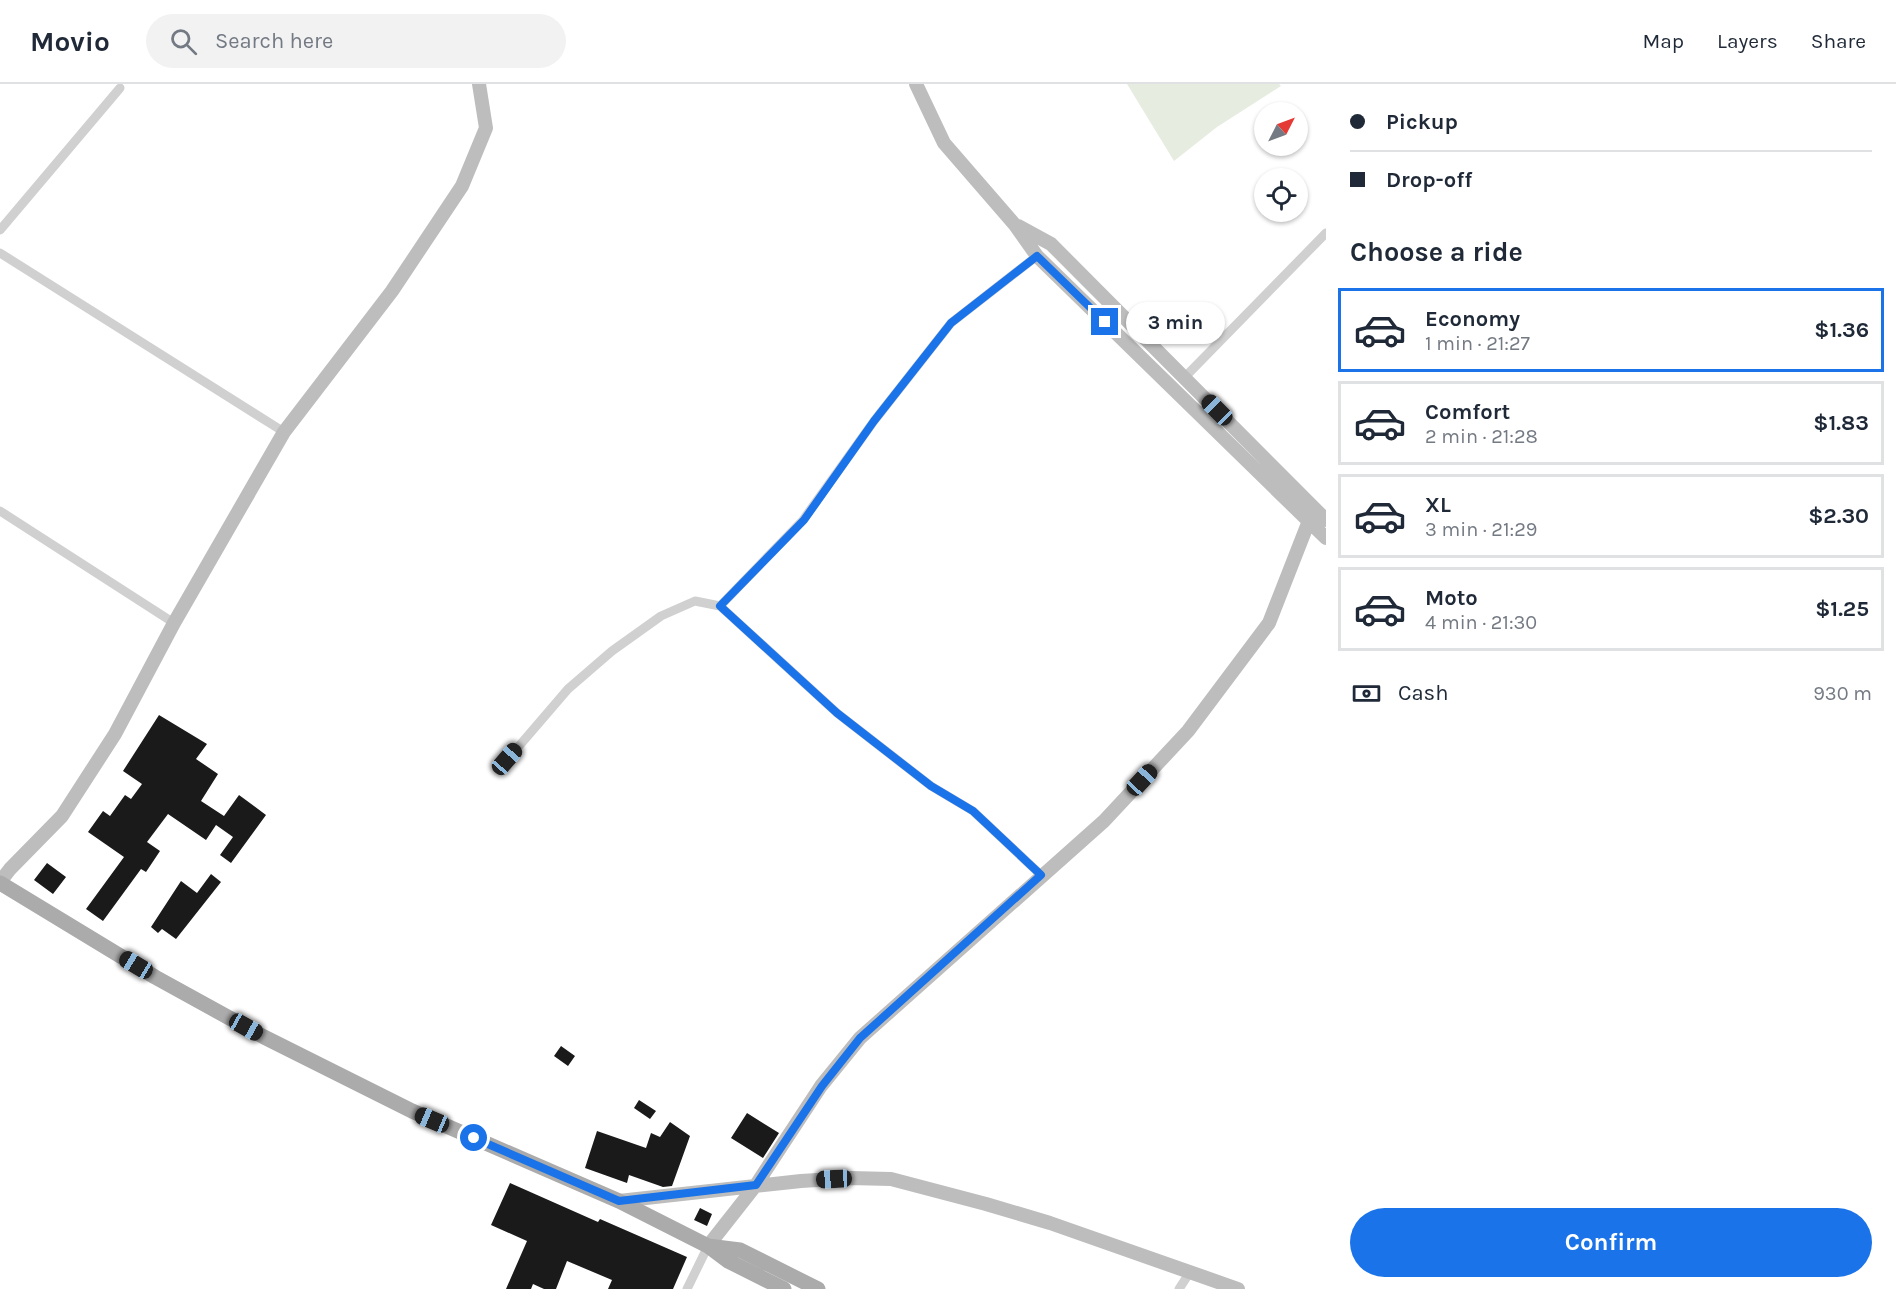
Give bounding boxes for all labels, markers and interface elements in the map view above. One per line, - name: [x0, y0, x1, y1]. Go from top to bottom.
- search box: [146, 14, 566, 68]
- text: Movio: [30, 25, 110, 58]
- icon: search: [167, 25, 200, 58]
- text: Search here: [215, 28, 333, 54]
- text: Map: [1642, 29, 1684, 53]
- text: Layers: [1717, 29, 1778, 53]
- text: Share: [1811, 29, 1866, 53]
- north arrow: [1254, 102, 1308, 156]
- map controls: [1254, 102, 1308, 222]
- text: Pickup: [1386, 109, 1458, 135]
- text: Drop-off: [1386, 167, 1472, 193]
- button: locate: [1254, 168, 1308, 222]
- text: Choose a ride: [1350, 236, 1523, 268]
- callout: 3 min: [1126, 301, 1225, 343]
- icon: car: [1353, 303, 1407, 357]
- text: Economy: [1425, 306, 1520, 332]
- route end: [1091, 308, 1118, 335]
- text: 3 min: [1148, 311, 1203, 334]
- text: $1.36: [1814, 317, 1869, 343]
- text: 1 min · 21:27: [1425, 332, 1530, 355]
- car: [1198, 391, 1236, 429]
- icon: car: [1353, 396, 1407, 450]
- text: Comfort: [1425, 399, 1510, 425]
- text: $1.83: [1813, 410, 1869, 436]
- text: 2 min · 21:28: [1425, 425, 1538, 448]
- icon: car: [1353, 489, 1407, 543]
- text: XL: [1425, 492, 1451, 518]
- text: $2.30: [1808, 503, 1869, 529]
- text: 3 min · 21:29: [1425, 518, 1537, 541]
- icon: car: [1353, 582, 1407, 636]
- text: Moto: [1425, 585, 1478, 611]
- text: $1.25: [1815, 596, 1869, 622]
- text: 4 min · 21:30: [1425, 611, 1537, 634]
- icon: cash: [1350, 677, 1383, 710]
- text: Cash: [1398, 680, 1448, 706]
- text: 930 m: [1813, 682, 1872, 705]
- car: [488, 740, 526, 778]
- car: [1123, 761, 1161, 799]
- car: [116, 948, 156, 982]
- car: [226, 1010, 266, 1044]
- car: [412, 1105, 452, 1135]
- route start: [460, 1124, 487, 1151]
- car: [816, 1169, 852, 1189]
- button: Confirm: [1350, 1208, 1872, 1277]

